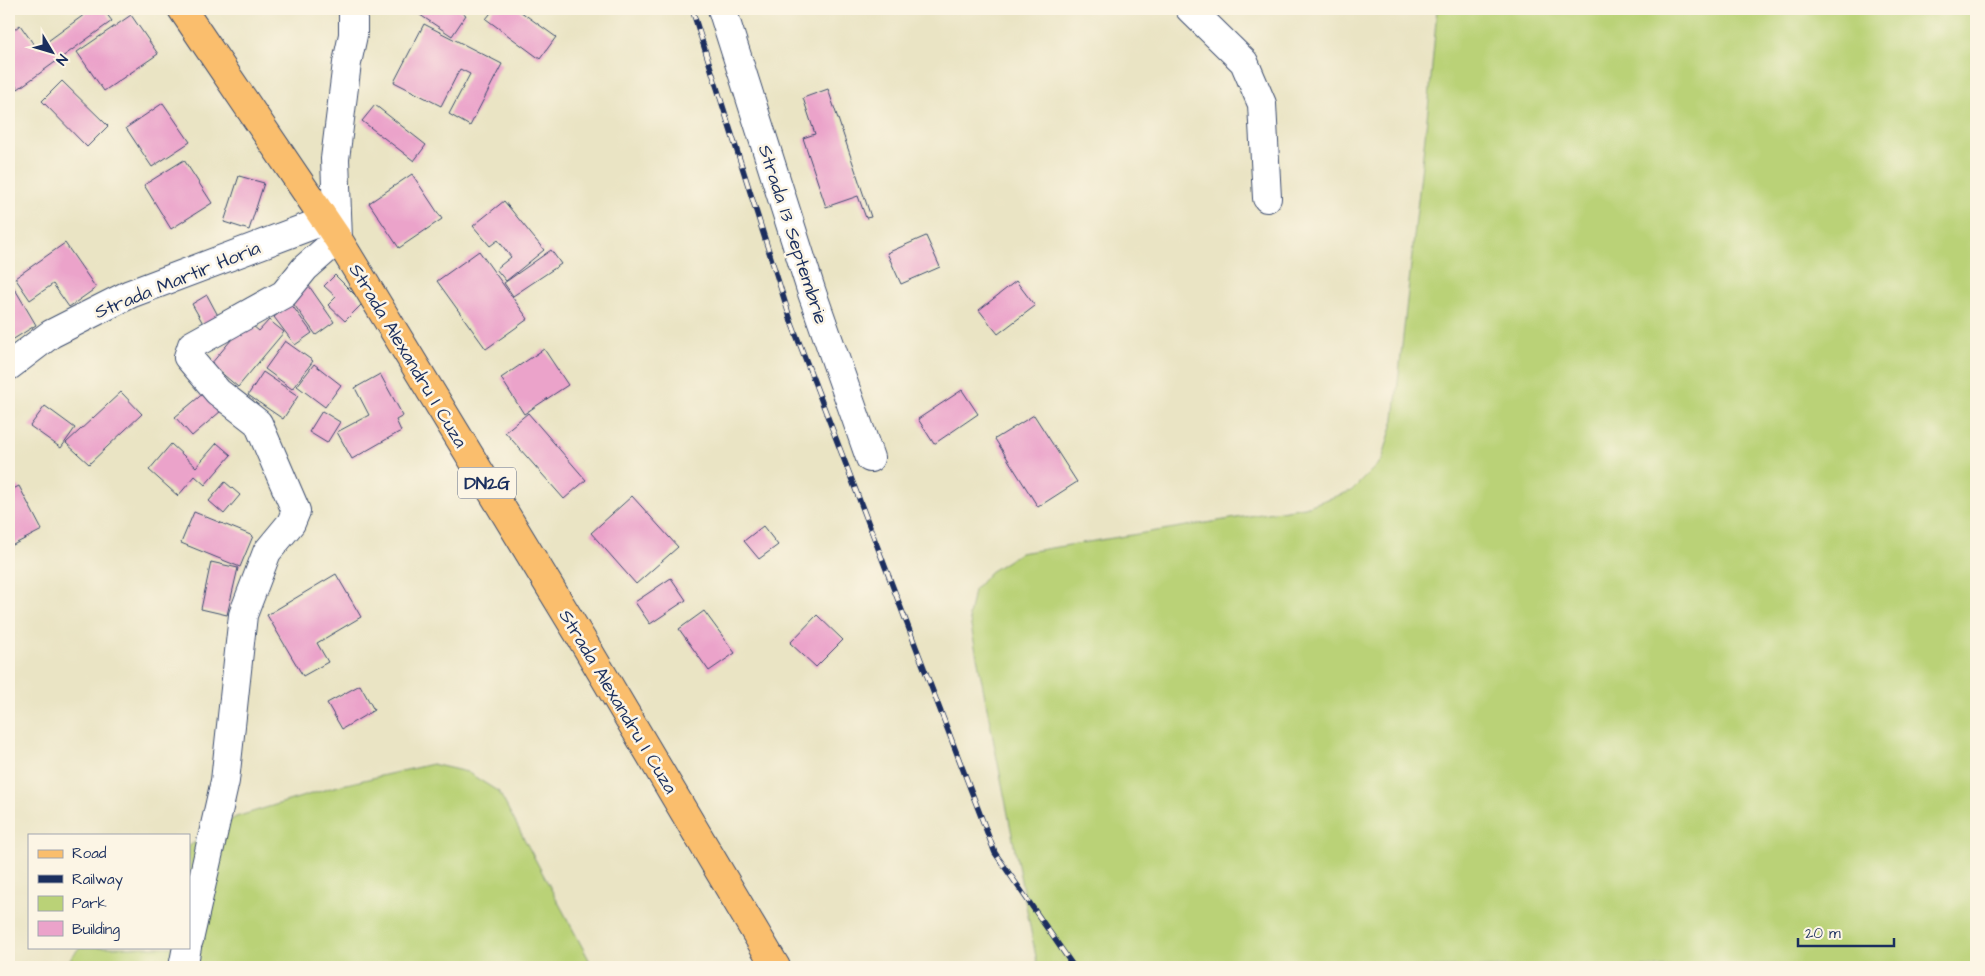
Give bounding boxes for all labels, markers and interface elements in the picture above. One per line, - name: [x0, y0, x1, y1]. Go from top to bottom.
- north arrow: [28, 28, 78, 78]
- text: N: [51, 50, 72, 69]
- street label: Strada 13 Septembrie: [751, 141, 834, 328]
- street label: Strada Martir Horia: [91, 235, 265, 326]
- street label: Strada Alexandru I Cuza: [342, 258, 474, 453]
- road number: DN2G: [458, 468, 516, 498]
- street label: Strada Alexandru I Cuza: [552, 604, 684, 799]
- legend: [28, 834, 190, 948]
- text: Road: [72, 843, 107, 864]
- text: Railway: [72, 869, 123, 891]
- text: Park: [72, 893, 107, 914]
- scale bar: [1798, 916, 1894, 948]
- text: Building: [72, 919, 120, 941]
- text: 20 m: [1805, 923, 1841, 944]

